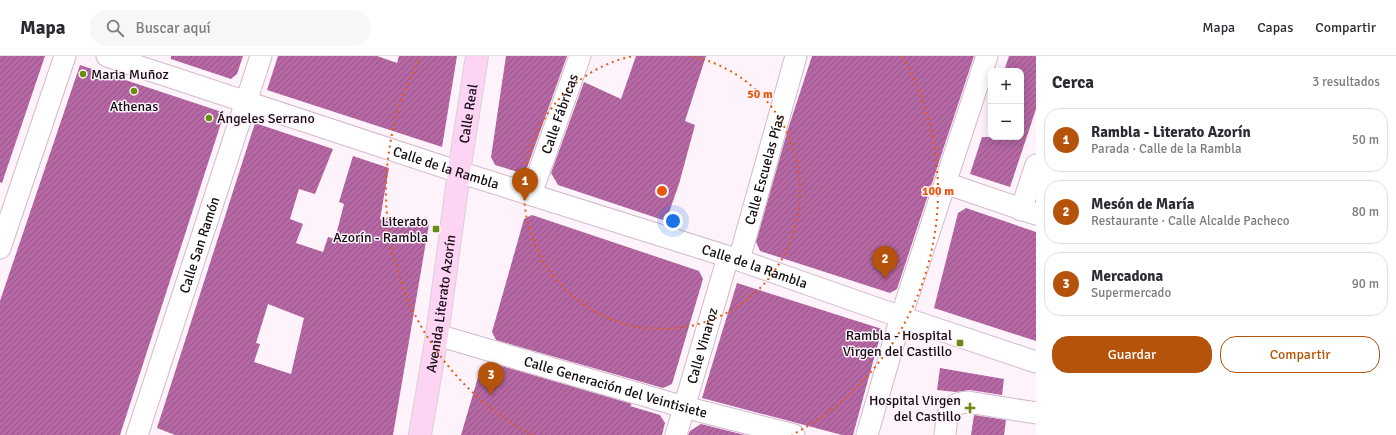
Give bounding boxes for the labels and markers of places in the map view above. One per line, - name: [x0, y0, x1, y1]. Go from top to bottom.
- place label: Maria Muñoz: [91, 66, 169, 83]
- marker: Maria Muñoz: [78, 69, 88, 79]
- marker: Athenas: [129, 86, 139, 96]
- place label: Athenas: [110, 98, 158, 115]
- place label: Ángeles Serrano: [217, 110, 315, 127]
- marker: Ángeles Serrano: [204, 113, 214, 123]
- pin: 1: [512, 168, 538, 201]
- centre of rings: [655, 184, 669, 198]
- place label: Literato Azorín - Rambla: [333, 213, 428, 246]
- marker: Literato Azorín - Rambla: [431, 224, 441, 234]
- pin: 2: [872, 246, 898, 279]
- place label: Rambla - Hospital Virgen del Castillo: [843, 327, 952, 360]
- marker: Rambla - Hospital Virgen del Castillo: [955, 338, 965, 348]
- pin: 3: [478, 362, 504, 395]
- place label: Hospital Virgen del Castillo: [869, 392, 961, 425]
- marker: Hospital Virgen del Castillo: [964, 402, 976, 414]

